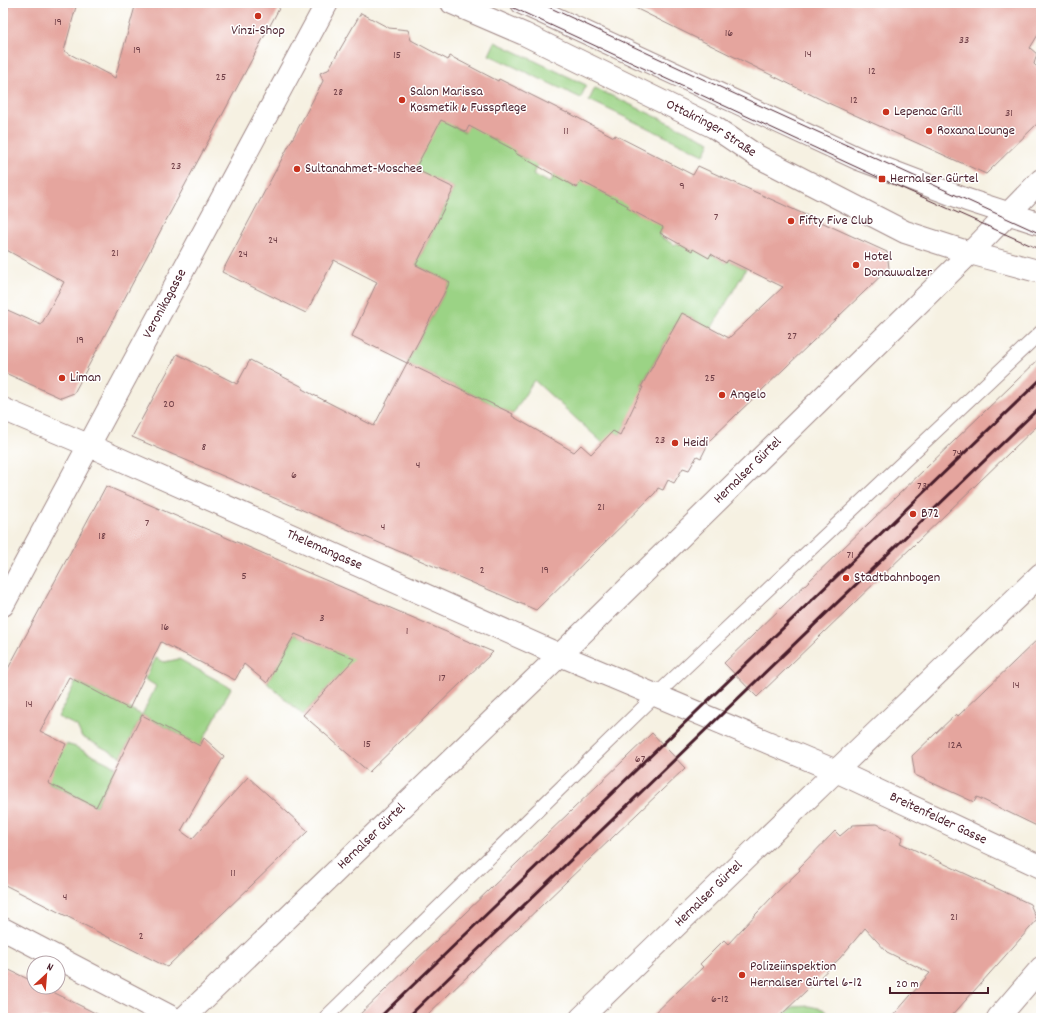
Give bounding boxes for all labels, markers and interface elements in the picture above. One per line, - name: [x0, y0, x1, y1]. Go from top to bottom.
- marker: Vinzi-Shop: [253, 11, 263, 21]
- house number: 19: [54, 14, 62, 31]
- place label: Vinzi-Shop: [231, 21, 285, 41]
- house number: 16: [725, 25, 733, 42]
- house number: 33: [959, 32, 969, 49]
- house number: 19: [133, 42, 141, 59]
- house number: 14: [804, 46, 812, 63]
- house number: 15: [393, 47, 401, 64]
- house number: 12: [868, 63, 876, 80]
- house number: 25: [216, 69, 226, 86]
- place label: Salon Marissa Kosmetik & Fusspflege: [410, 82, 526, 118]
- house number: 28: [333, 84, 343, 101]
- house number: 12: [850, 92, 858, 109]
- marker: Salon Marissa Kosmetik & Fusspflege: [397, 95, 407, 105]
- street label: Ottakringer Straße: [662, 95, 760, 163]
- place label: Lepenac Grill: [894, 102, 963, 122]
- house number: 31: [1005, 105, 1013, 122]
- marker: Lepenac Grill: [881, 107, 891, 117]
- place label: Roxana Lounge: [937, 121, 1015, 141]
- house number: 11: [563, 123, 569, 140]
- marker: Roxana Lounge: [924, 126, 934, 136]
- house number: 23: [171, 158, 181, 175]
- place label: Sultanahmet-Moschee: [305, 159, 422, 179]
- marker: Sultanahmet-Moschee: [292, 164, 302, 174]
- place label: Hernalser Gürtel: [890, 169, 979, 189]
- marker: Hernalser Gürtel: [877, 174, 887, 184]
- house number: 9: [679, 178, 685, 195]
- house number: 7: [714, 209, 719, 226]
- place label: Fifty Five Club: [799, 211, 873, 231]
- marker: Fifty Five Club: [786, 216, 796, 226]
- house number: 24: [268, 232, 278, 249]
- house number: 21: [111, 245, 119, 262]
- house number: 24: [238, 246, 248, 263]
- place label: Hotel Donauwalzer: [864, 247, 933, 283]
- marker: Hotel Donauwalzer: [851, 260, 861, 270]
- street label: Veronikagasse: [138, 265, 192, 342]
- house number: 27: [787, 328, 797, 345]
- house number: 19: [76, 332, 84, 349]
- place label: Liman: [70, 368, 101, 388]
- house number: 25: [705, 370, 715, 387]
- marker: Liman: [57, 373, 67, 383]
- place label: Angelo: [730, 385, 766, 405]
- marker: Angelo: [717, 390, 727, 400]
- house number: 20: [163, 396, 175, 413]
- house number: 23: [655, 432, 665, 449]
- street label: Hernalser Gürtel: [709, 432, 787, 509]
- place label: Heidi: [683, 433, 708, 453]
- marker: Heidi: [670, 438, 680, 448]
- house number: 8: [202, 439, 207, 456]
- house number: 74: [952, 445, 962, 462]
- house number: 4: [416, 457, 421, 474]
- house number: 6: [291, 467, 297, 484]
- house number: 73: [917, 478, 927, 495]
- house number: 21: [597, 499, 605, 516]
- place label: B72: [921, 504, 939, 524]
- marker: B72: [908, 509, 918, 519]
- house number: 7: [145, 515, 150, 532]
- house number: 4: [381, 519, 386, 536]
- street label: Thelemangasse: [283, 525, 365, 576]
- house number: 18: [98, 528, 106, 545]
- house number: 71: [846, 547, 854, 564]
- house number: 2: [479, 562, 485, 579]
- house number: 19: [541, 562, 549, 579]
- house number: 5: [241, 568, 247, 585]
- place label: Stadtbahnbogen: [854, 568, 940, 588]
- marker: Stadtbahnbogen: [841, 573, 851, 583]
- house number: 3: [319, 610, 325, 627]
- house number: 16: [161, 619, 169, 636]
- house number: 1: [406, 623, 408, 640]
- house number: 17: [438, 670, 446, 687]
- house number: 14: [1012, 677, 1020, 694]
- house number: 14: [25, 696, 33, 713]
- house number: 15: [363, 736, 371, 753]
- house number: 12A: [948, 737, 963, 754]
- house number: 67: [635, 751, 646, 768]
- street label: Breitenfelder Gasse: [886, 787, 990, 850]
- street label: Hernalser Gürtel: [333, 798, 411, 875]
- street label: Hernalser Gürtel: [670, 856, 748, 932]
- house number: 11: [230, 865, 236, 882]
- house number: 4: [63, 889, 68, 906]
- house number: 21: [950, 909, 958, 926]
- house number: 2: [138, 928, 144, 945]
- north arrow: [26, 955, 66, 995]
- place label: Polizeiinspektion Hernalser Gürtel 6-12: [750, 957, 862, 993]
- text: N: [44, 959, 56, 976]
- scale bar: [890, 969, 988, 995]
- marker: Polizeiinspektion Hernalser Gürtel 6-12: [737, 970, 747, 980]
- text: 20 m: [896, 976, 919, 993]
- house number: 6-12: [711, 991, 729, 1008]

